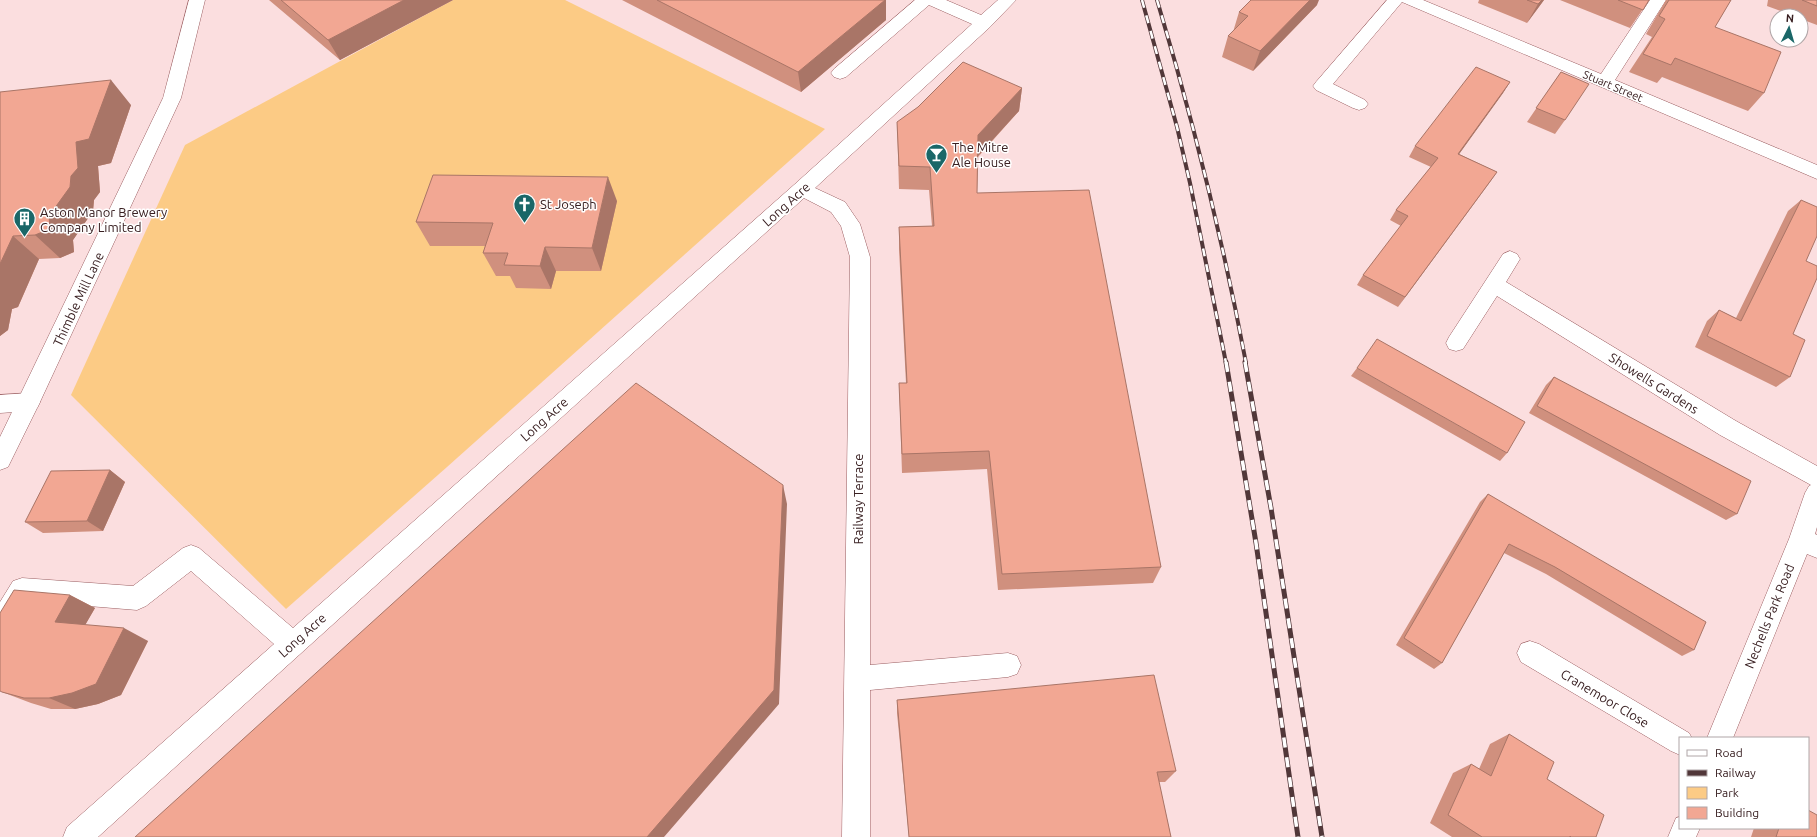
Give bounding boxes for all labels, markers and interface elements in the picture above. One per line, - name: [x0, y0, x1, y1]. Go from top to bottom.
- north arrow: [1769, 8, 1809, 48]
- text: N: [1785, 12, 1794, 24]
- street label: Stuart Street: [1581, 68, 1645, 104]
- place label: The Mitre Ale House: [952, 140, 1011, 169]
- bar icon: The Mitre Ale House: [924, 141, 950, 174]
- street label: Long Acre: [760, 179, 812, 229]
- church icon: St Joseph: [512, 191, 538, 224]
- place label: St Joseph: [540, 197, 597, 211]
- place label: Aston Manor Brewery Company Limited: [40, 205, 167, 234]
- building icon: Aston Manor Brewery Company Limited: [11, 206, 37, 239]
- street label: Thimble Mill Lane: [50, 250, 106, 348]
- street label: Showells Gardens: [1607, 350, 1702, 416]
- street label: Long Acre: [518, 394, 570, 444]
- street label: Railway Terrace: [851, 454, 865, 544]
- street label: Nechells Park Road: [1742, 562, 1796, 670]
- street label: Long Acre: [276, 610, 328, 660]
- street label: Cranemoor Close: [1558, 666, 1652, 730]
- legend: [1679, 737, 1809, 829]
- text: Road: [1715, 746, 1743, 759]
- text: Railway: [1715, 766, 1756, 779]
- text: Park: [1715, 786, 1739, 799]
- text: Building: [1715, 806, 1759, 819]

